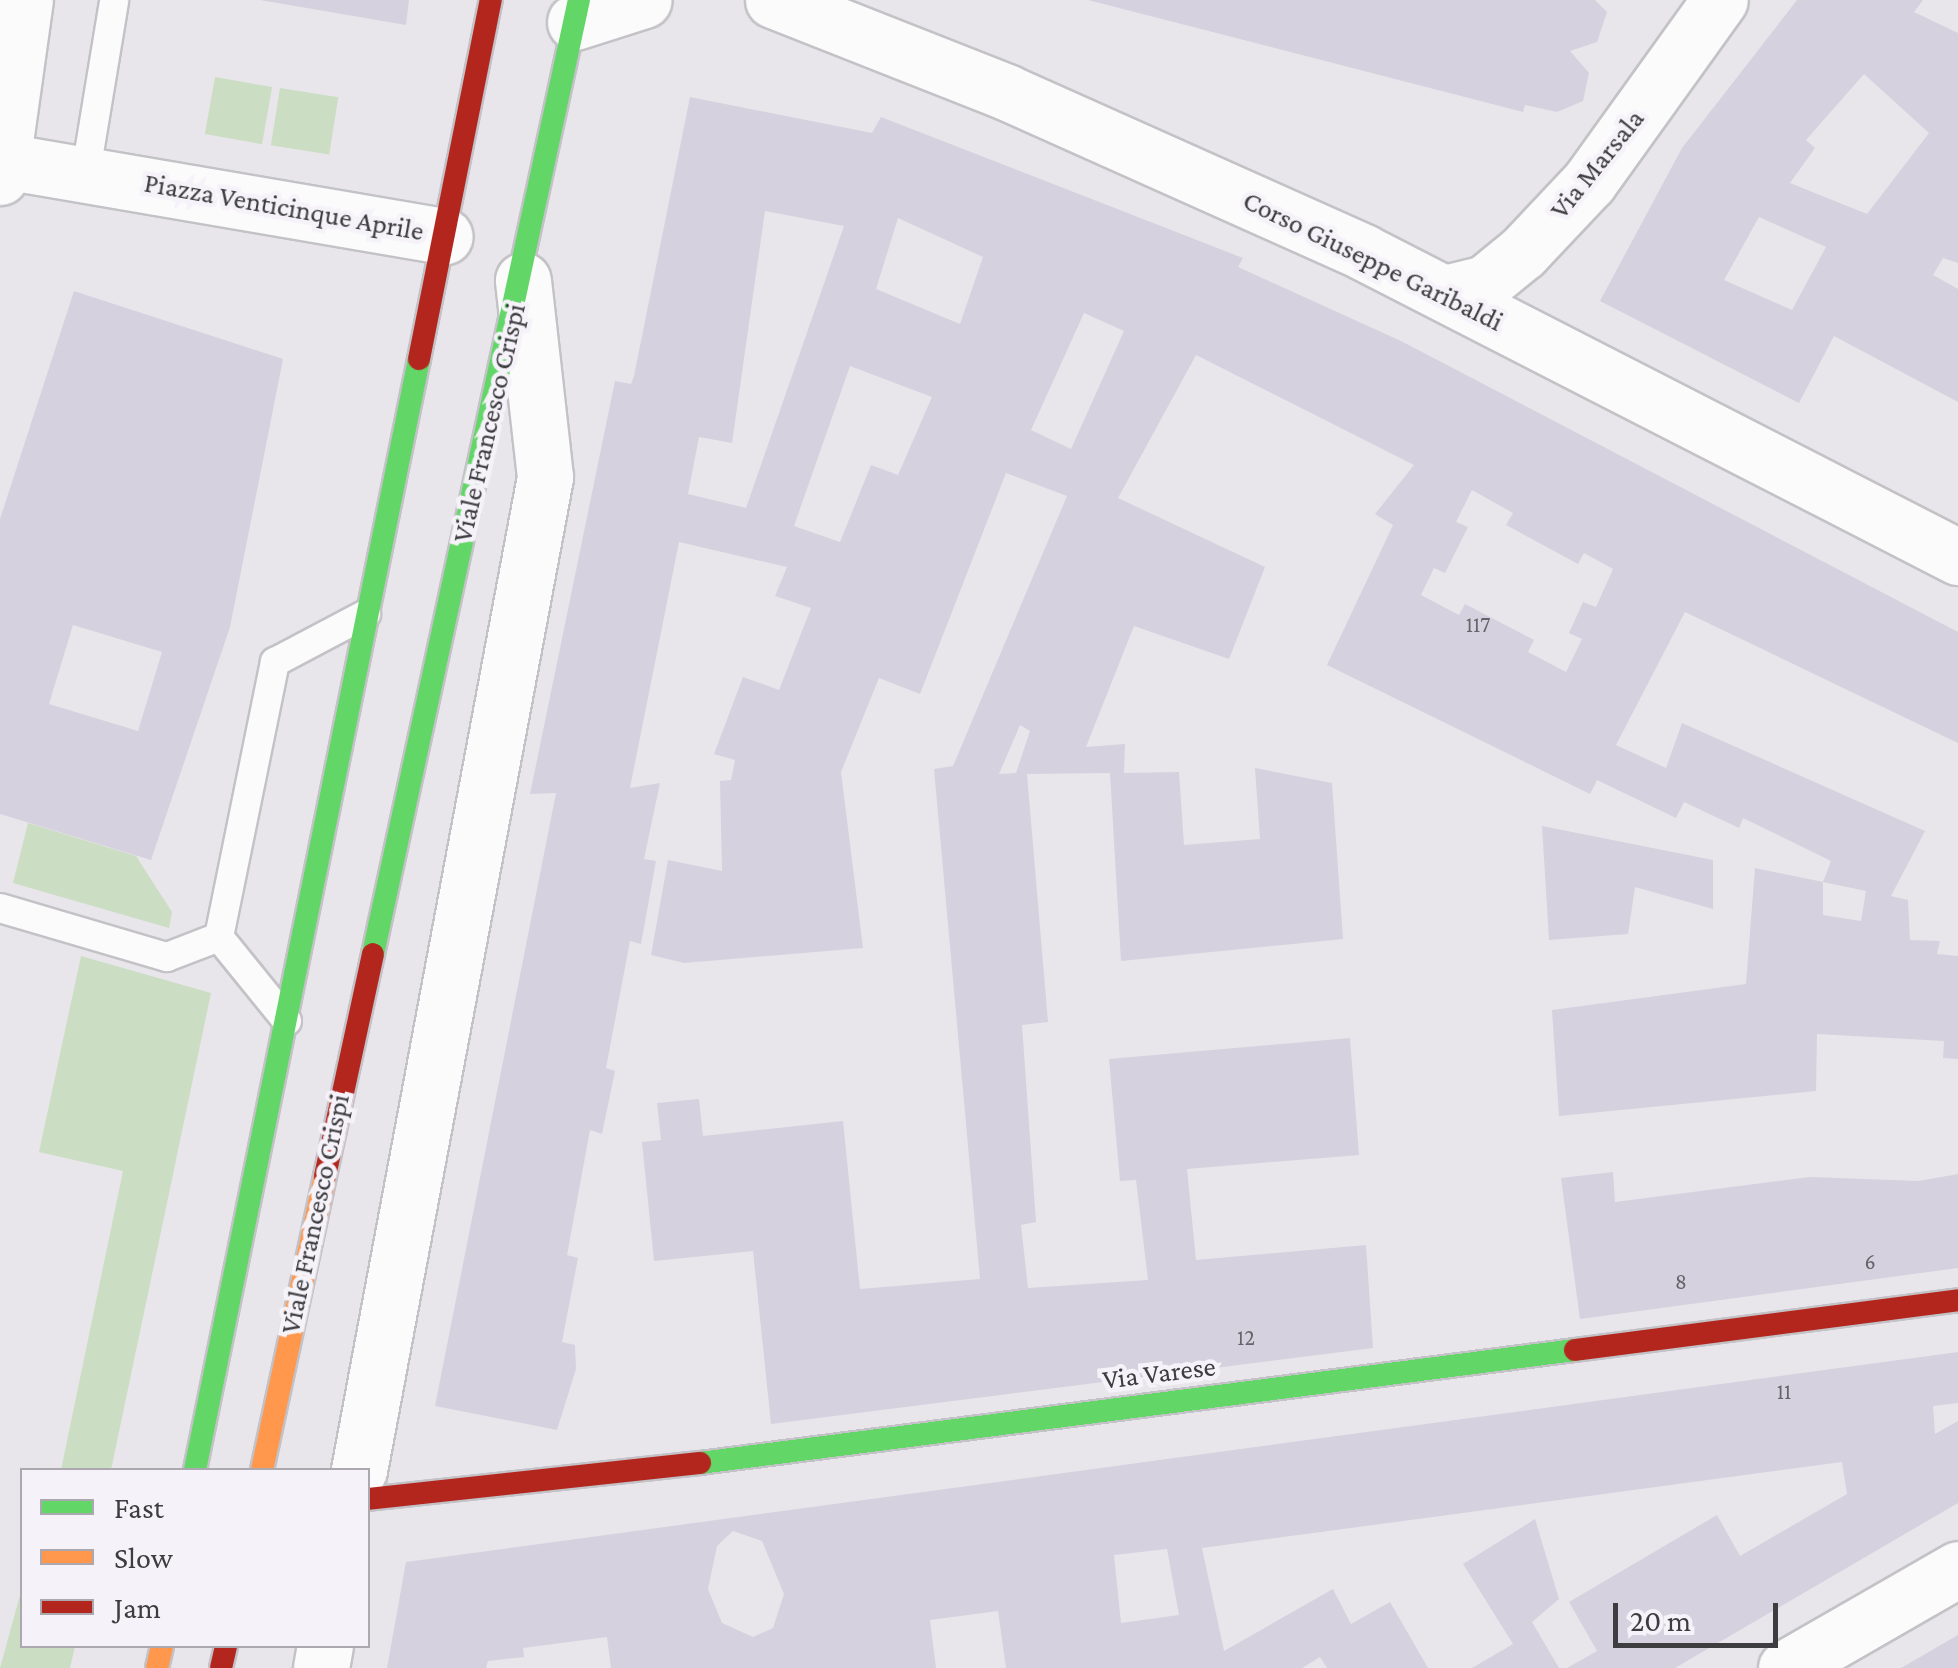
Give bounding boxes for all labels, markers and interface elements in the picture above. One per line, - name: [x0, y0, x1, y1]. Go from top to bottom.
- street label: Via Marsala: [1543, 102, 1651, 226]
- street label: Piazza Venticinque Aprile: [142, 166, 426, 248]
- street label: Corso Giuseppe Garibaldi: [1238, 183, 1508, 339]
- street label: Viale Francesco Crispi: [445, 300, 533, 546]
- house number: 117: [1466, 612, 1490, 638]
- street label: Viale Francesco Crispi: [273, 1091, 357, 1337]
- house number: 6: [1864, 1249, 1876, 1275]
- house number: 8: [1675, 1269, 1687, 1295]
- house number: 12: [1237, 1325, 1255, 1351]
- street label: Via Varese: [1101, 1349, 1217, 1397]
- house number: 11: [1777, 1379, 1791, 1405]
- legend: [20, 1468, 370, 1648]
- text: Fast: [114, 1491, 164, 1524]
- text: Slow: [114, 1541, 173, 1574]
- scale bar: [1618, 1583, 1783, 1645]
- text: Jam: [114, 1591, 161, 1624]
- text: 20 m: [1630, 1604, 1691, 1637]

